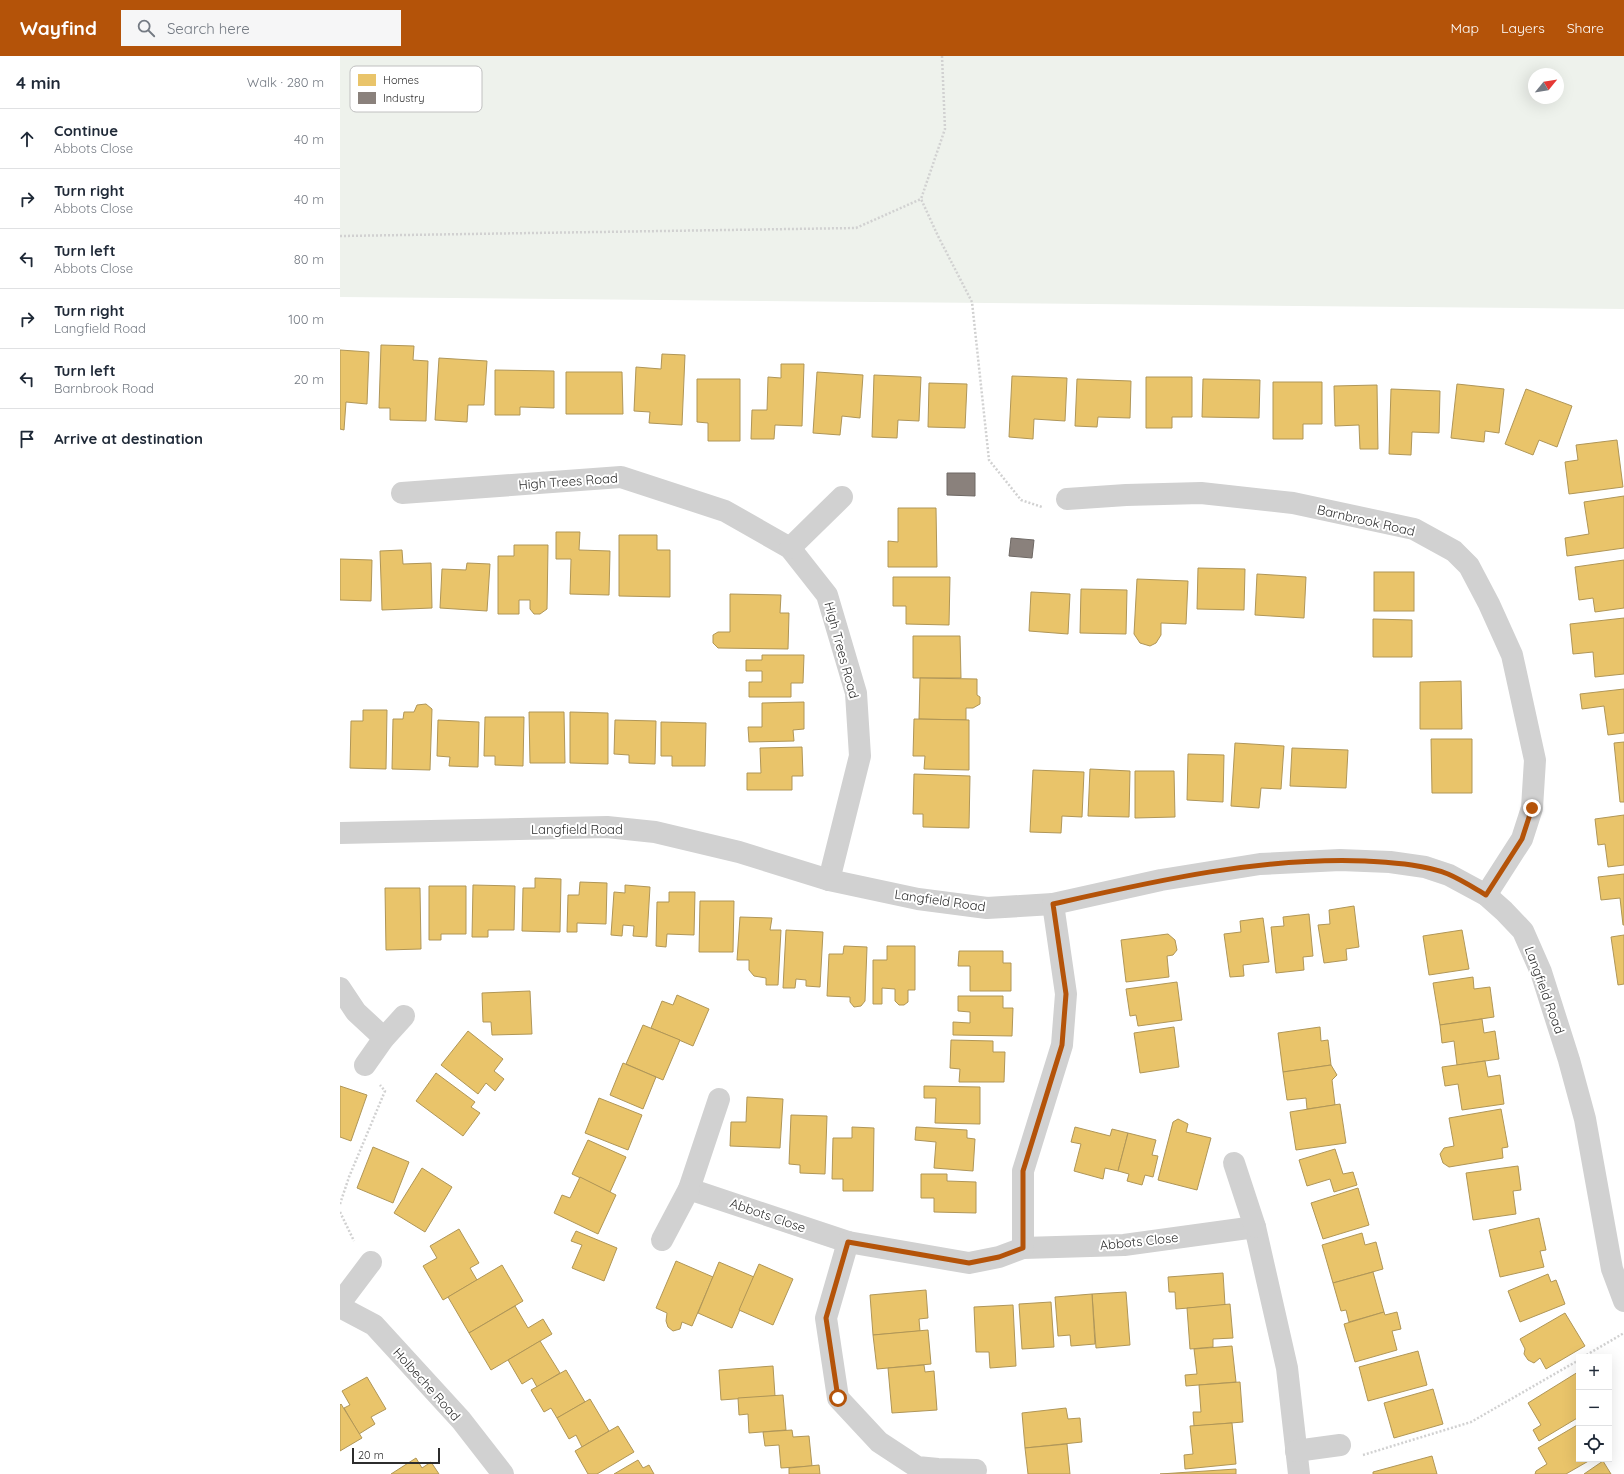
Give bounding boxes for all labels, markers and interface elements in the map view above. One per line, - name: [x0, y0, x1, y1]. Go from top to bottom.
- search box: [121, 10, 401, 46]
- text: Wayfind: [20, 16, 97, 40]
- icon: search: [135, 17, 157, 39]
- text: Search here: [167, 19, 250, 38]
- text: Map: [1450, 19, 1479, 37]
- text: Layers: [1501, 19, 1545, 37]
- text: Share: [1567, 19, 1604, 37]
- legend: [350, 66, 482, 112]
- north arrow: [1528, 68, 1564, 104]
- text: 4 min: [16, 72, 61, 93]
- text: Homes: [383, 73, 419, 87]
- text: Walk · 280 m: [247, 74, 324, 90]
- text: Industry: [383, 91, 425, 105]
- text: Continue: [54, 121, 118, 140]
- icon: ahead: [16, 128, 38, 150]
- text: 40 m: [294, 131, 324, 147]
- text: Abbots Close: [54, 140, 133, 156]
- text: Turn right: [54, 181, 125, 200]
- icon: right: [16, 188, 38, 210]
- text: 40 m: [294, 191, 324, 207]
- text: Abbots Close: [54, 200, 133, 216]
- text: Turn left: [54, 241, 116, 260]
- icon: left: [16, 248, 38, 270]
- text: 80 m: [294, 251, 324, 267]
- text: Abbots Close: [54, 260, 133, 276]
- text: Turn right: [54, 301, 125, 320]
- icon: right: [16, 308, 38, 330]
- text: 100 m: [288, 311, 324, 327]
- text: Langfield Road: [54, 320, 146, 336]
- text: Turn left: [54, 361, 116, 380]
- icon: left: [16, 368, 38, 390]
- text: 20 m: [294, 371, 324, 387]
- text: Barnbrook Road: [54, 380, 154, 396]
- icon: arrive: [16, 428, 38, 450]
- text: Arrive at destination: [54, 429, 203, 448]
- street label: High Trees Road: [518, 470, 618, 492]
- street label: Barnbrook Road: [1316, 501, 1416, 539]
- street label: High Trees Road: [821, 600, 863, 700]
- route end: [1523, 799, 1541, 817]
- street label: Langfield Road: [531, 821, 623, 837]
- street label: Langfield Road: [893, 886, 987, 914]
- street label: Langfield Road: [1522, 944, 1568, 1036]
- street label: Abbots Close: [728, 1195, 808, 1235]
- street label: Abbots Close: [1099, 1229, 1179, 1253]
- street label: Holbeche Road: [390, 1344, 464, 1424]
- map controls: [1576, 1354, 1612, 1462]
- button: +: [1576, 1354, 1612, 1390]
- route start: [829, 1389, 847, 1407]
- button: −: [1576, 1390, 1612, 1426]
- button: locate: [1576, 1426, 1612, 1462]
- scale bar: [352, 1446, 440, 1465]
- text: 20 m: [358, 1448, 384, 1462]

